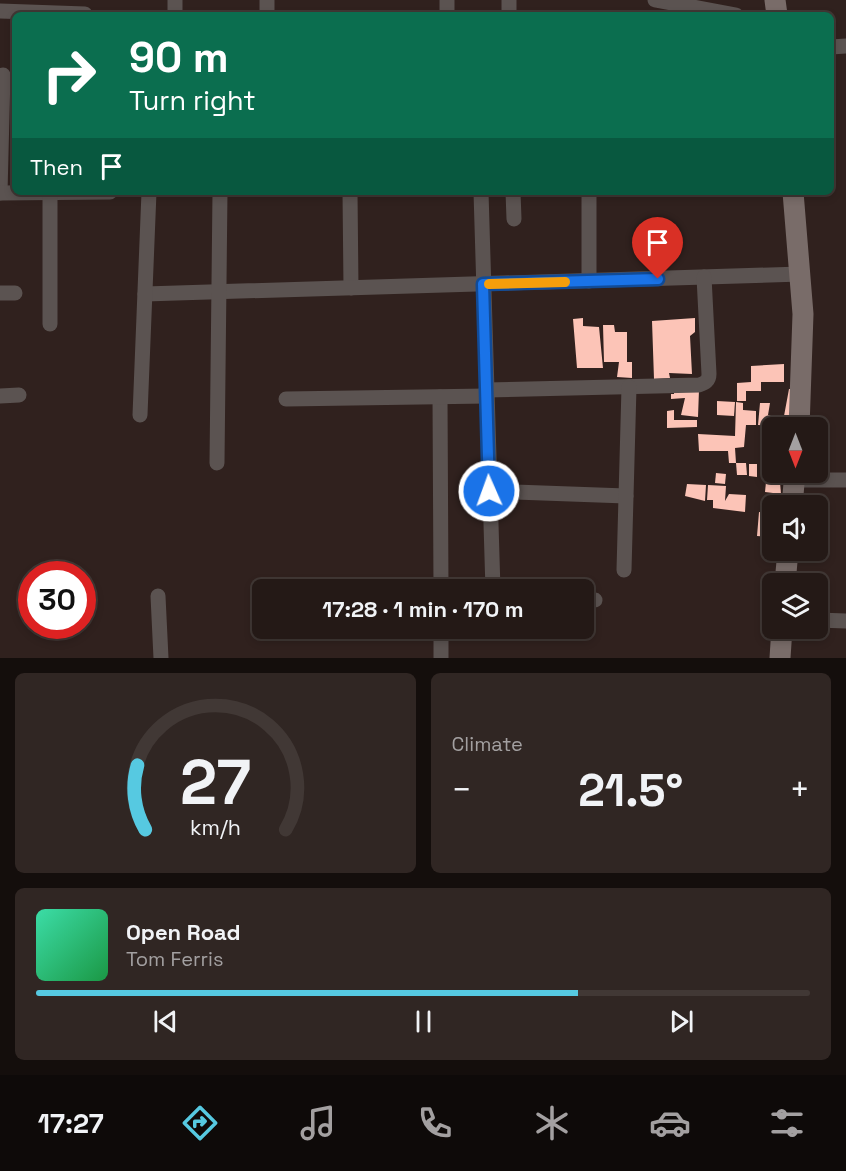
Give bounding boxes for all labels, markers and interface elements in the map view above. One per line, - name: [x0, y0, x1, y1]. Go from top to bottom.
- text: 90 m: [129, 31, 229, 84]
- icon: right: [30, 36, 108, 114]
- text: Turn right: [129, 83, 256, 118]
- icon: arrive: [95, 150, 128, 183]
- text: Then: [30, 153, 83, 181]
- pin: [632, 217, 683, 279]
- icon: arrive: [641, 226, 674, 259]
- north arrow: [762, 417, 828, 483]
- map controls: [762, 417, 828, 639]
- position arrow: [457, 459, 521, 523]
- button: sound: [762, 495, 828, 561]
- speed limit sign: 30: [18, 561, 96, 639]
- button: layers: [762, 573, 828, 639]
- text: 17:28 · 1 min · 170 m: [322, 595, 524, 623]
- text: Climate: [452, 731, 523, 757]
- text: 27: [180, 743, 251, 822]
- text: 21.5°: [578, 762, 683, 819]
- text: −: [452, 769, 472, 811]
- text: +: [790, 769, 810, 811]
- text: km/h: [190, 814, 241, 841]
- text: Open Road: [126, 918, 241, 946]
- text: Tom Ferris: [126, 946, 224, 972]
- icon: previous: [149, 1005, 182, 1038]
- icon: pause: [407, 1005, 440, 1038]
- icon: next: [665, 1005, 698, 1038]
- icon: directions: [179, 1102, 221, 1144]
- icon: music: [297, 1102, 339, 1144]
- icon: phone: [414, 1102, 456, 1144]
- icon: climate: [531, 1102, 573, 1144]
- icon: car: [649, 1102, 691, 1144]
- icon: filters: [766, 1102, 808, 1144]
- text: 17:27: [38, 1106, 104, 1141]

